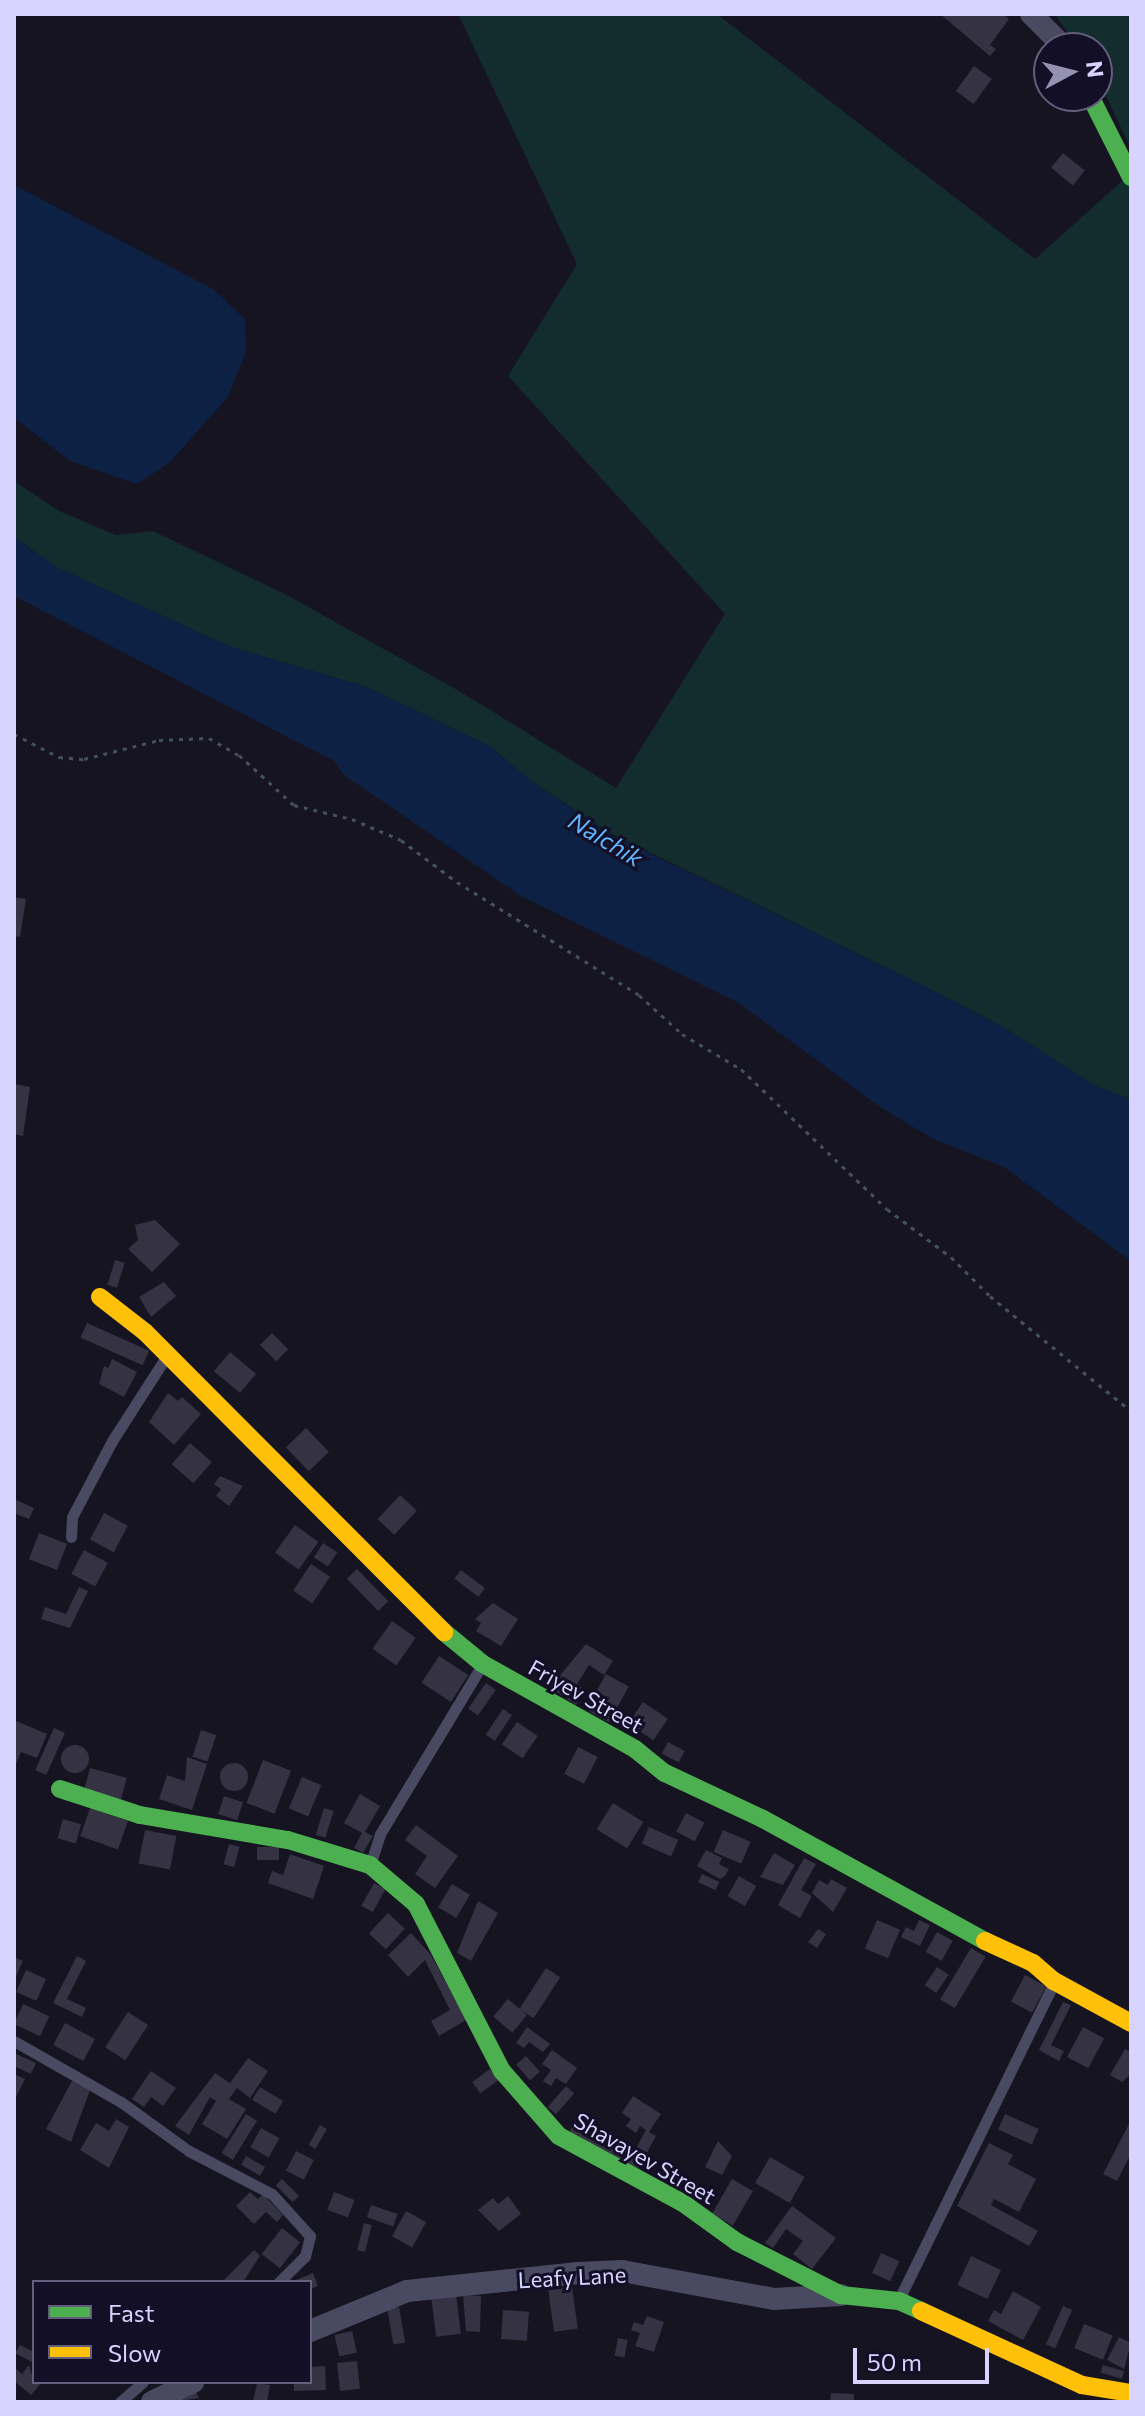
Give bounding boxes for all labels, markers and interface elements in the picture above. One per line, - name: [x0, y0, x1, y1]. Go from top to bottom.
- north arrow: [1033, 32, 1113, 112]
- text: N: [1081, 59, 1110, 79]
- water label: Nalchik: [564, 806, 648, 872]
- street label: Friyev Street: [524, 1654, 648, 1738]
- street label: Shavayev Street: [570, 2107, 720, 2209]
- street label: Leafy Lane: [517, 2261, 627, 2293]
- legend: [32, 2280, 312, 2384]
- text: Fast: [108, 2298, 155, 2327]
- scale bar: [857, 2332, 993, 2382]
- text: Slow: [108, 2338, 161, 2367]
- text: 50 m: [867, 2347, 922, 2376]

